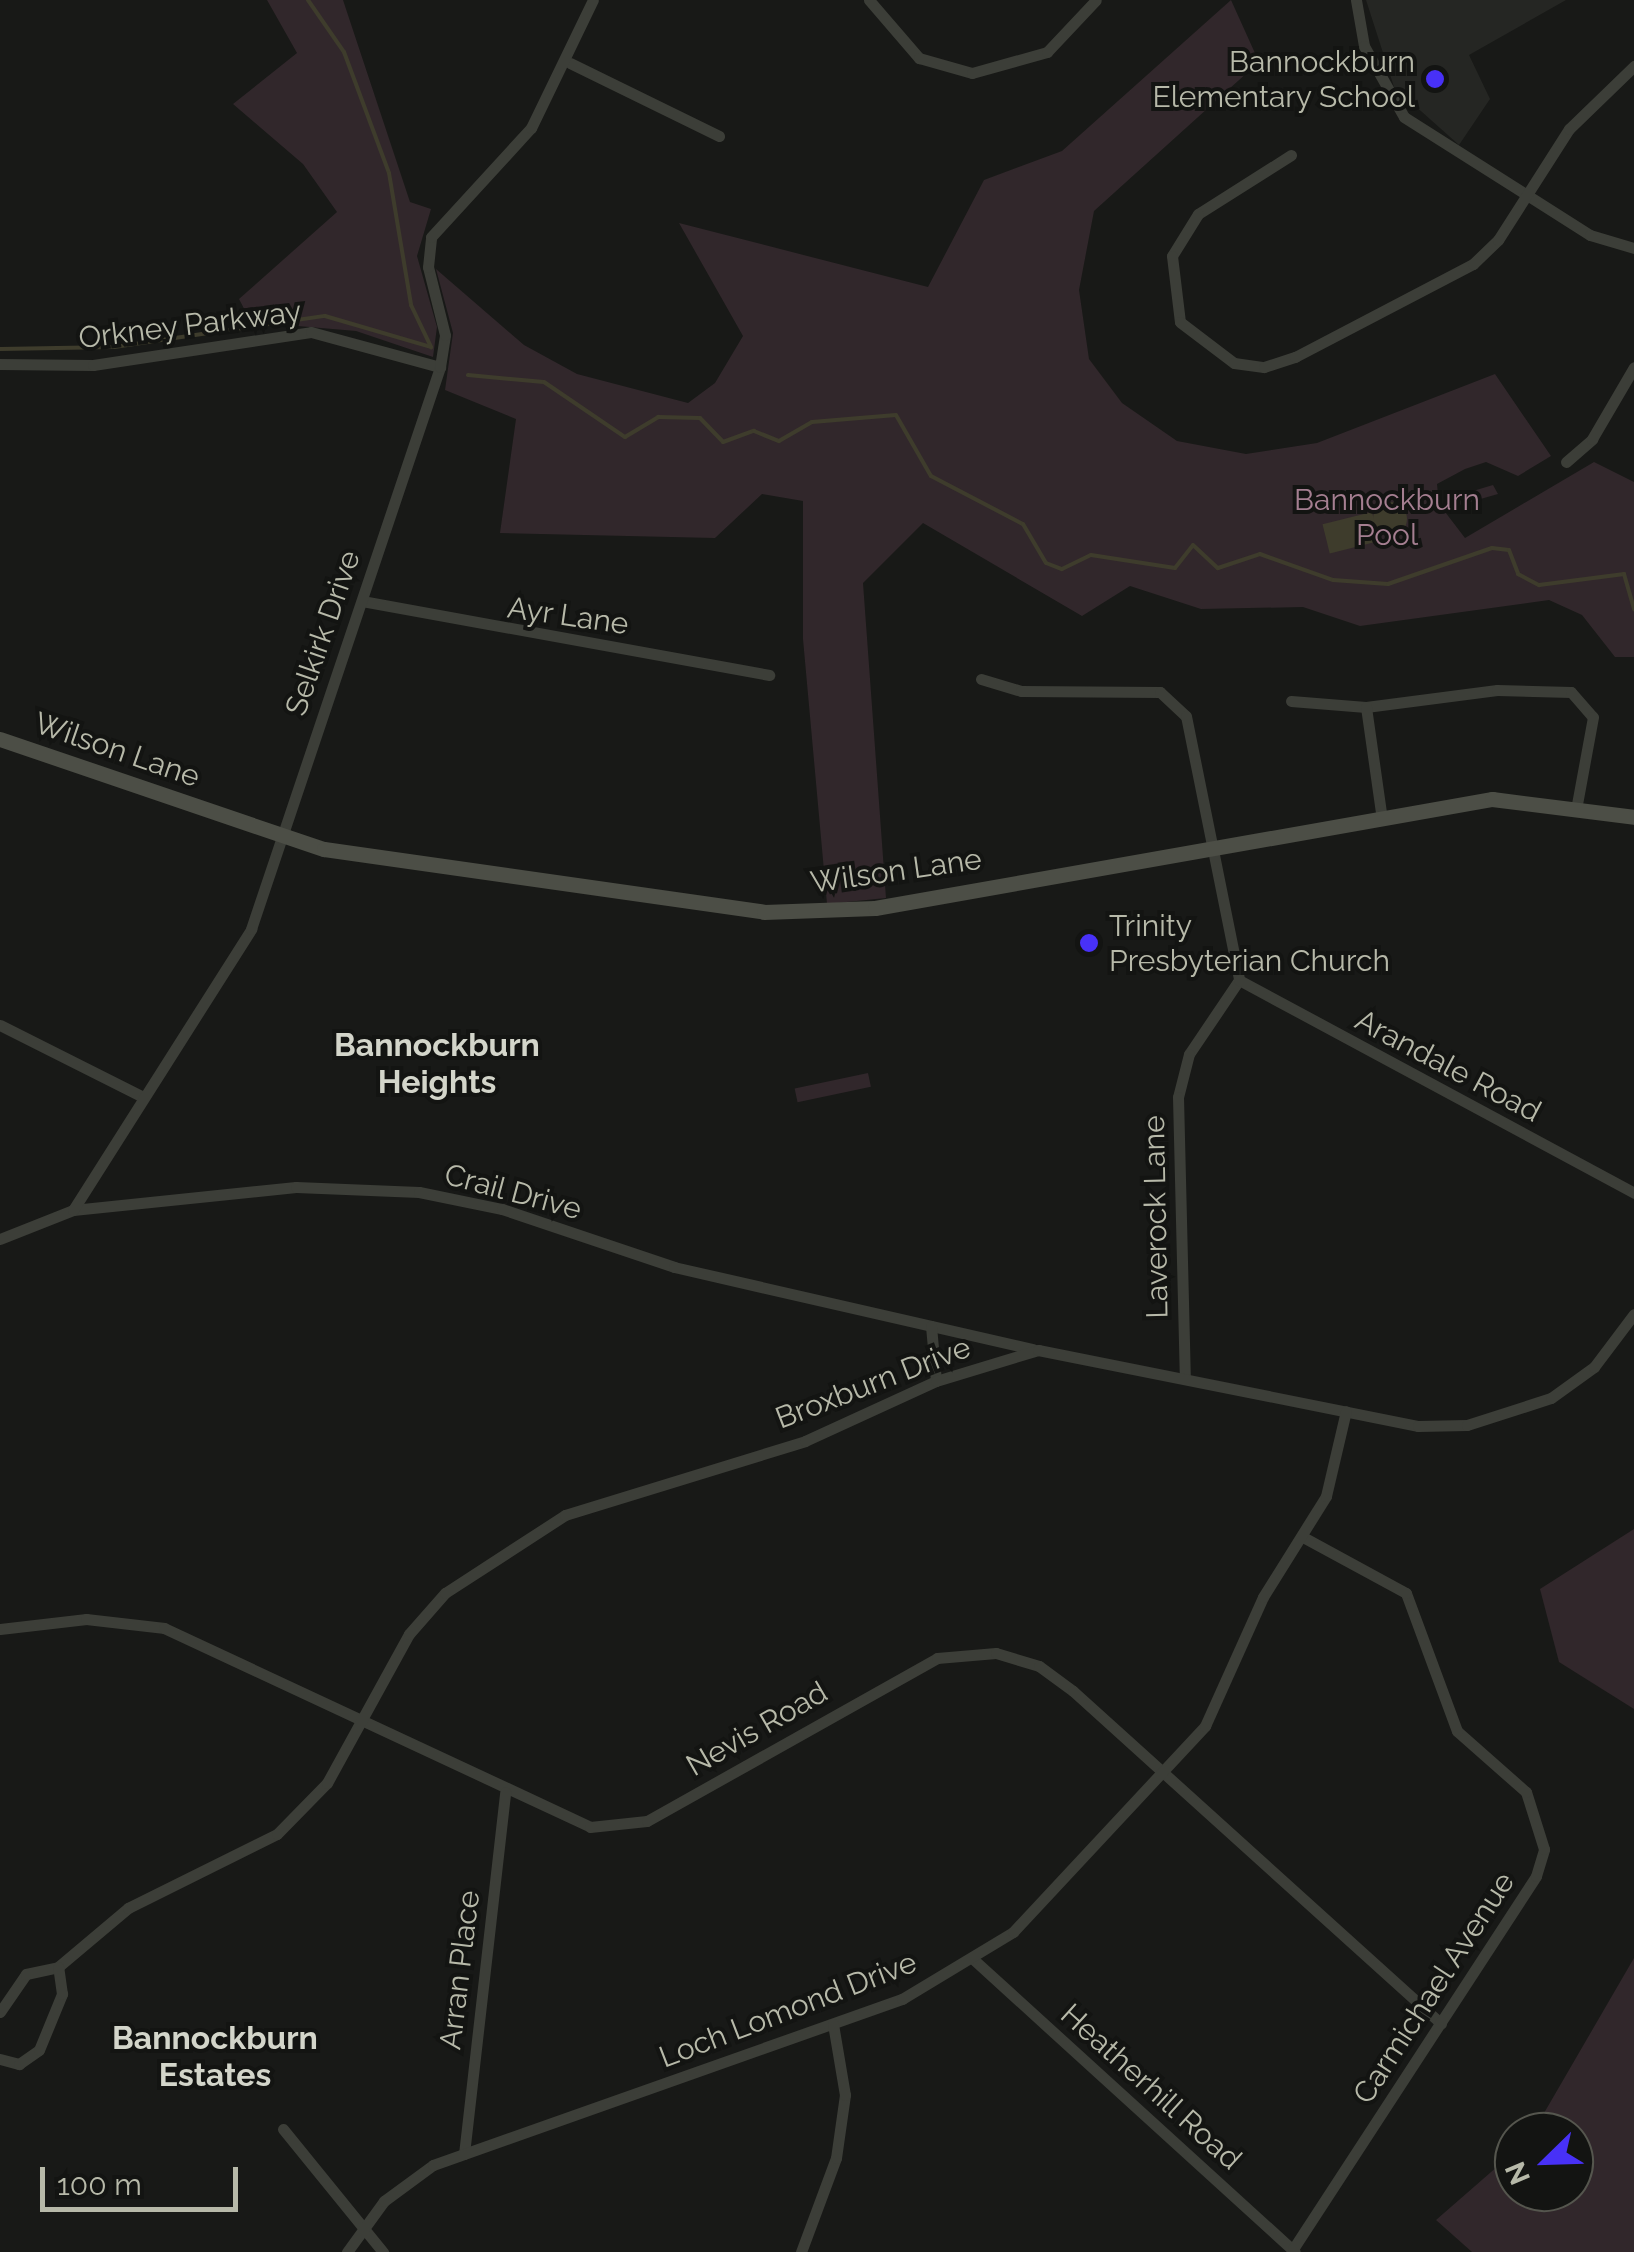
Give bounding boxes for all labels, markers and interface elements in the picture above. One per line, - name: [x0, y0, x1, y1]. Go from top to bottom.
- place label: Bannockburn Elementary School: [1152, 44, 1415, 114]
- marker: Bannockburn Elementary School: [1424, 68, 1446, 90]
- street label: Orkney Parkway: [76, 293, 304, 357]
- park label: Bannockburn Pool: [1294, 482, 1480, 552]
- street label: Selkirk Drive: [278, 546, 368, 720]
- street label: Ayr Lane: [505, 590, 631, 642]
- street label: Wilson Lane: [30, 705, 204, 795]
- street label: Wilson Lane: [808, 841, 984, 901]
- place label: Trinity Presbyterian Church: [1109, 908, 1390, 978]
- marker: Trinity Presbyterian Church: [1078, 932, 1100, 954]
- street label: Arandale Road: [1349, 1002, 1547, 1130]
- district label: Bannockburn Heights: [334, 1027, 540, 1102]
- street label: Laverock Lane: [1136, 1115, 1176, 1319]
- street label: Crail Drive: [440, 1156, 586, 1228]
- street label: Broxburn Drive: [770, 1329, 976, 1437]
- street label: Nevis Road: [680, 1674, 834, 1784]
- street label: Carmichael Avenue: [1345, 1865, 1523, 2111]
- street label: Arran Place: [432, 1888, 488, 2052]
- street label: Loch Lomond Drive: [654, 1944, 922, 2076]
- street label: Heatherhill Road: [1053, 1996, 1249, 2178]
- district label: Bannockburn Estates: [112, 2020, 318, 2095]
- north arrow: [1494, 2112, 1594, 2212]
- scale bar: [45, 2147, 242, 2209]
- text: N: [1498, 2157, 1537, 2189]
- text: 100 m: [57, 2167, 142, 2202]

